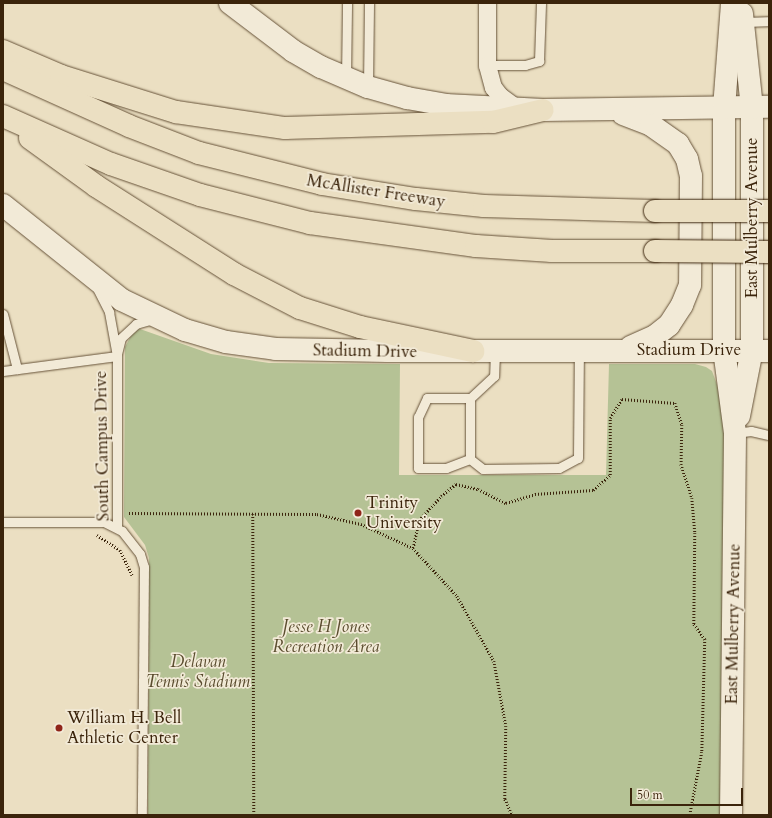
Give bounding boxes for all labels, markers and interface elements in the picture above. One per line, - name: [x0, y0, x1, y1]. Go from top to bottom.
- street label: East Mulberry Avenue: [742, 137, 762, 299]
- street label: McAllister Freeway: [305, 170, 447, 212]
- street label: Stadium Drive: [313, 340, 417, 362]
- street label: Stadium Drive: [637, 340, 741, 360]
- street label: South Campus Drive: [90, 370, 114, 522]
- place label: Trinity University: [366, 493, 442, 533]
- marker: Trinity University: [353, 508, 363, 518]
- street label: East Mulberry Avenue: [721, 543, 745, 705]
- park label: Jesse H Jones Recreation Area: [273, 617, 379, 657]
- park label: Delavan Tennis Stadium: [146, 652, 250, 692]
- place label: William H. Bell Athletic Center: [67, 708, 181, 748]
- marker: William H. Bell Athletic Center: [54, 723, 64, 733]
- scale bar: [632, 780, 745, 806]
- text: 50 m: [637, 787, 663, 803]

